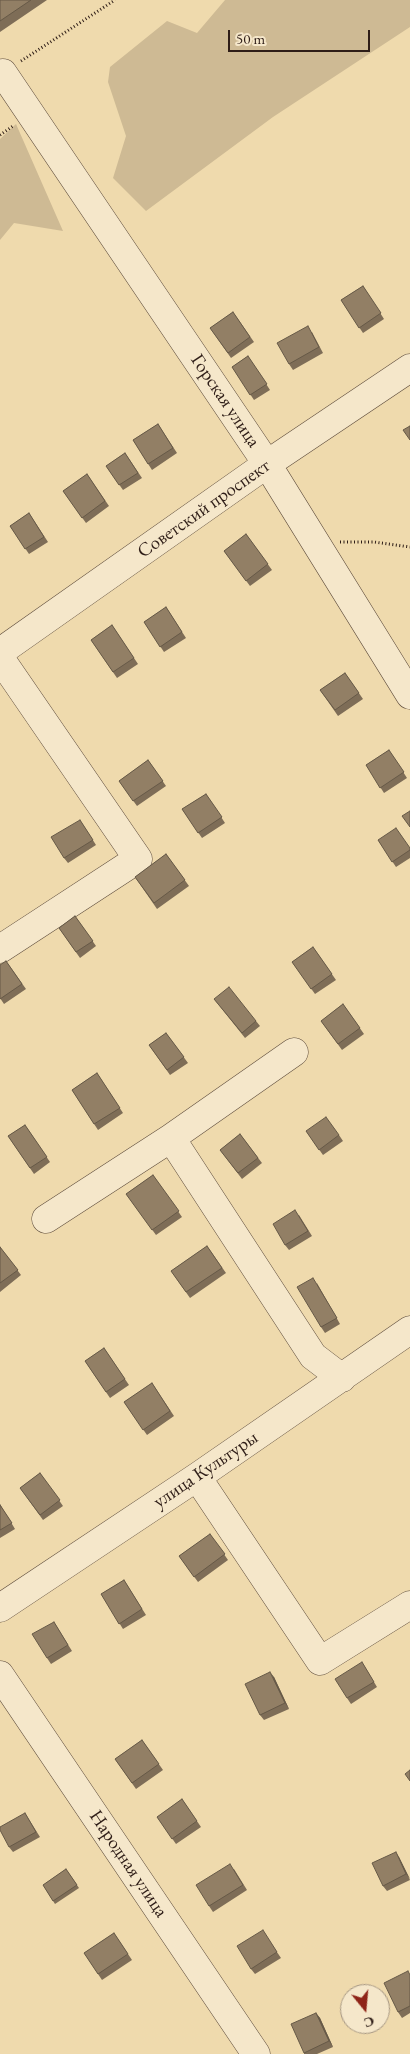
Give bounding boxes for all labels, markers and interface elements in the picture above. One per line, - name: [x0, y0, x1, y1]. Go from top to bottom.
- scale bar: [230, 20, 372, 52]
- text: 50 m: [236, 29, 265, 48]
- street label: Горская улица: [185, 350, 265, 452]
- street label: Советский проспект: [133, 455, 275, 563]
- street label: улица Культуры: [149, 1427, 263, 1513]
- street label: Народная улица: [84, 1806, 172, 1922]
- north arrow: [340, 1984, 390, 2034]
- text: С: [362, 2012, 376, 2032]

